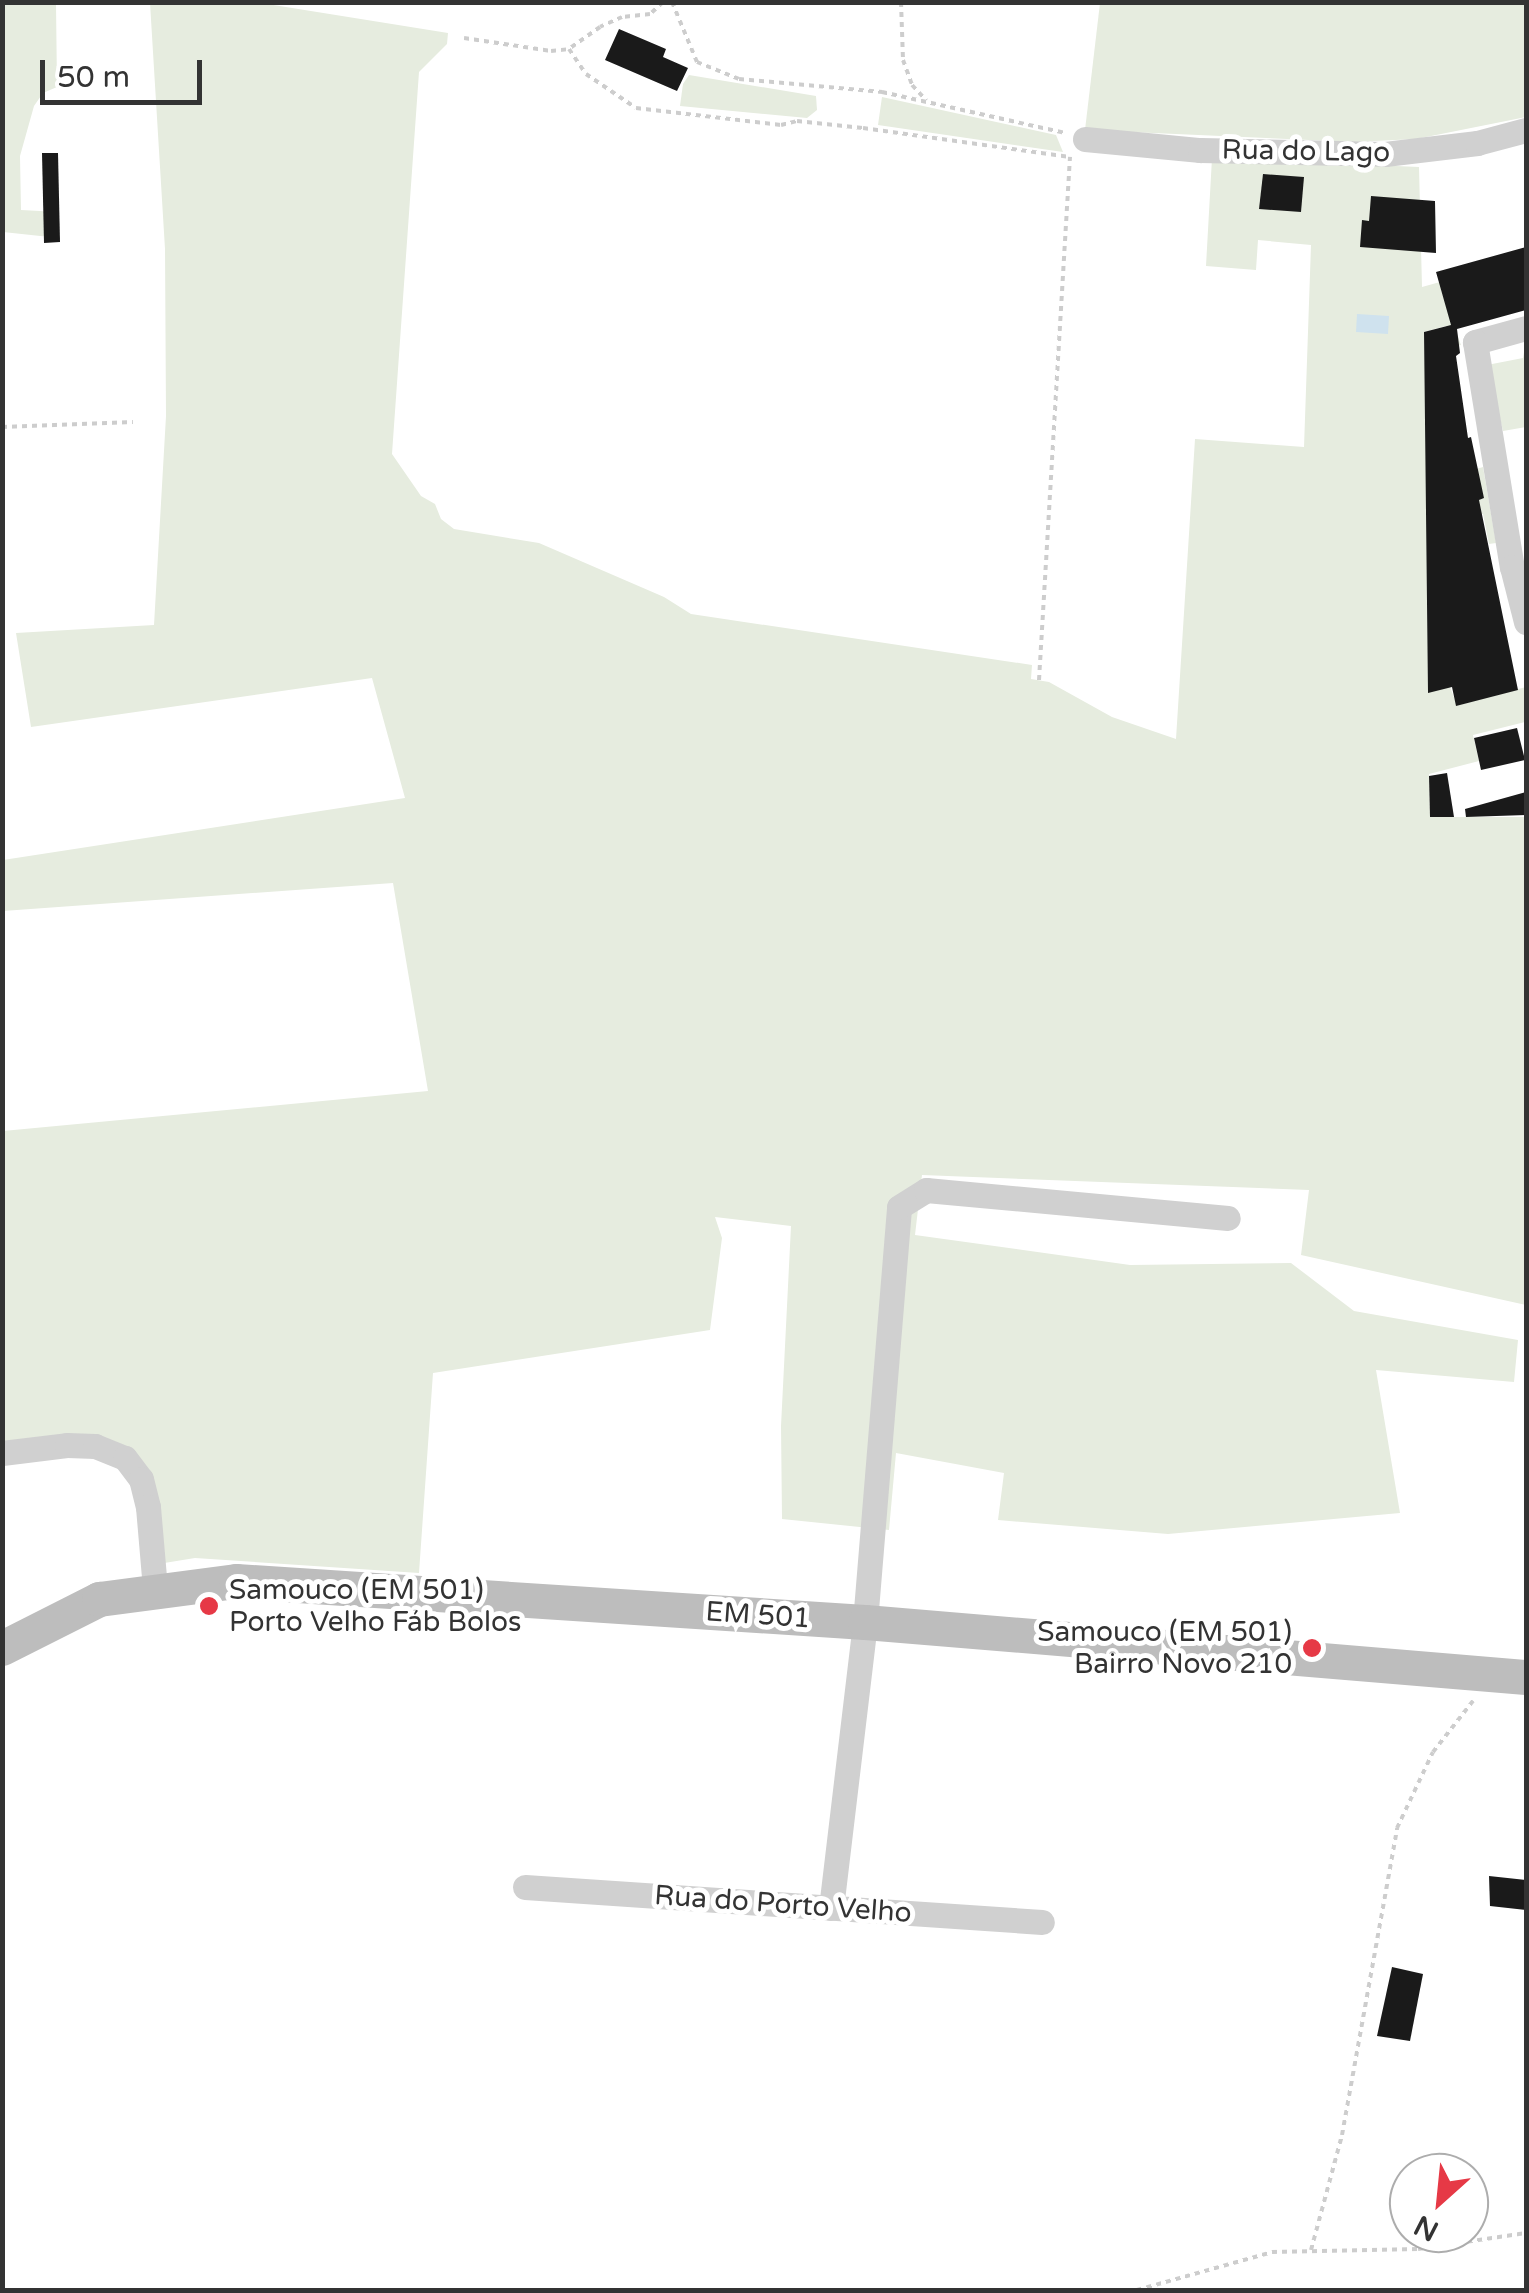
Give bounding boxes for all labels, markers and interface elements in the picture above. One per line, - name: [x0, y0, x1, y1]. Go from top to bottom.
- scale bar: [45, 40, 208, 102]
- text: 50 m: [57, 59, 130, 96]
- street label: Rua do Lago: [1221, 133, 1391, 169]
- place label: Samouco (EM 501) Porto Velho Fáb Bolos: [229, 1573, 521, 1639]
- marker: Samouco (EM 501) Porto Velho Fáb Bolos: [198, 1595, 220, 1617]
- street label: EM 501: [704, 1595, 812, 1635]
- place label: Samouco (EM 501) Bairro Novo 210: [1037, 1615, 1292, 1681]
- marker: Samouco (EM 501) Bairro Novo 210: [1301, 1637, 1323, 1659]
- street label: Rua do Porto Velho: [653, 1878, 913, 1930]
- north arrow: [1389, 2153, 1489, 2253]
- text: N: [1409, 2208, 1444, 2248]

